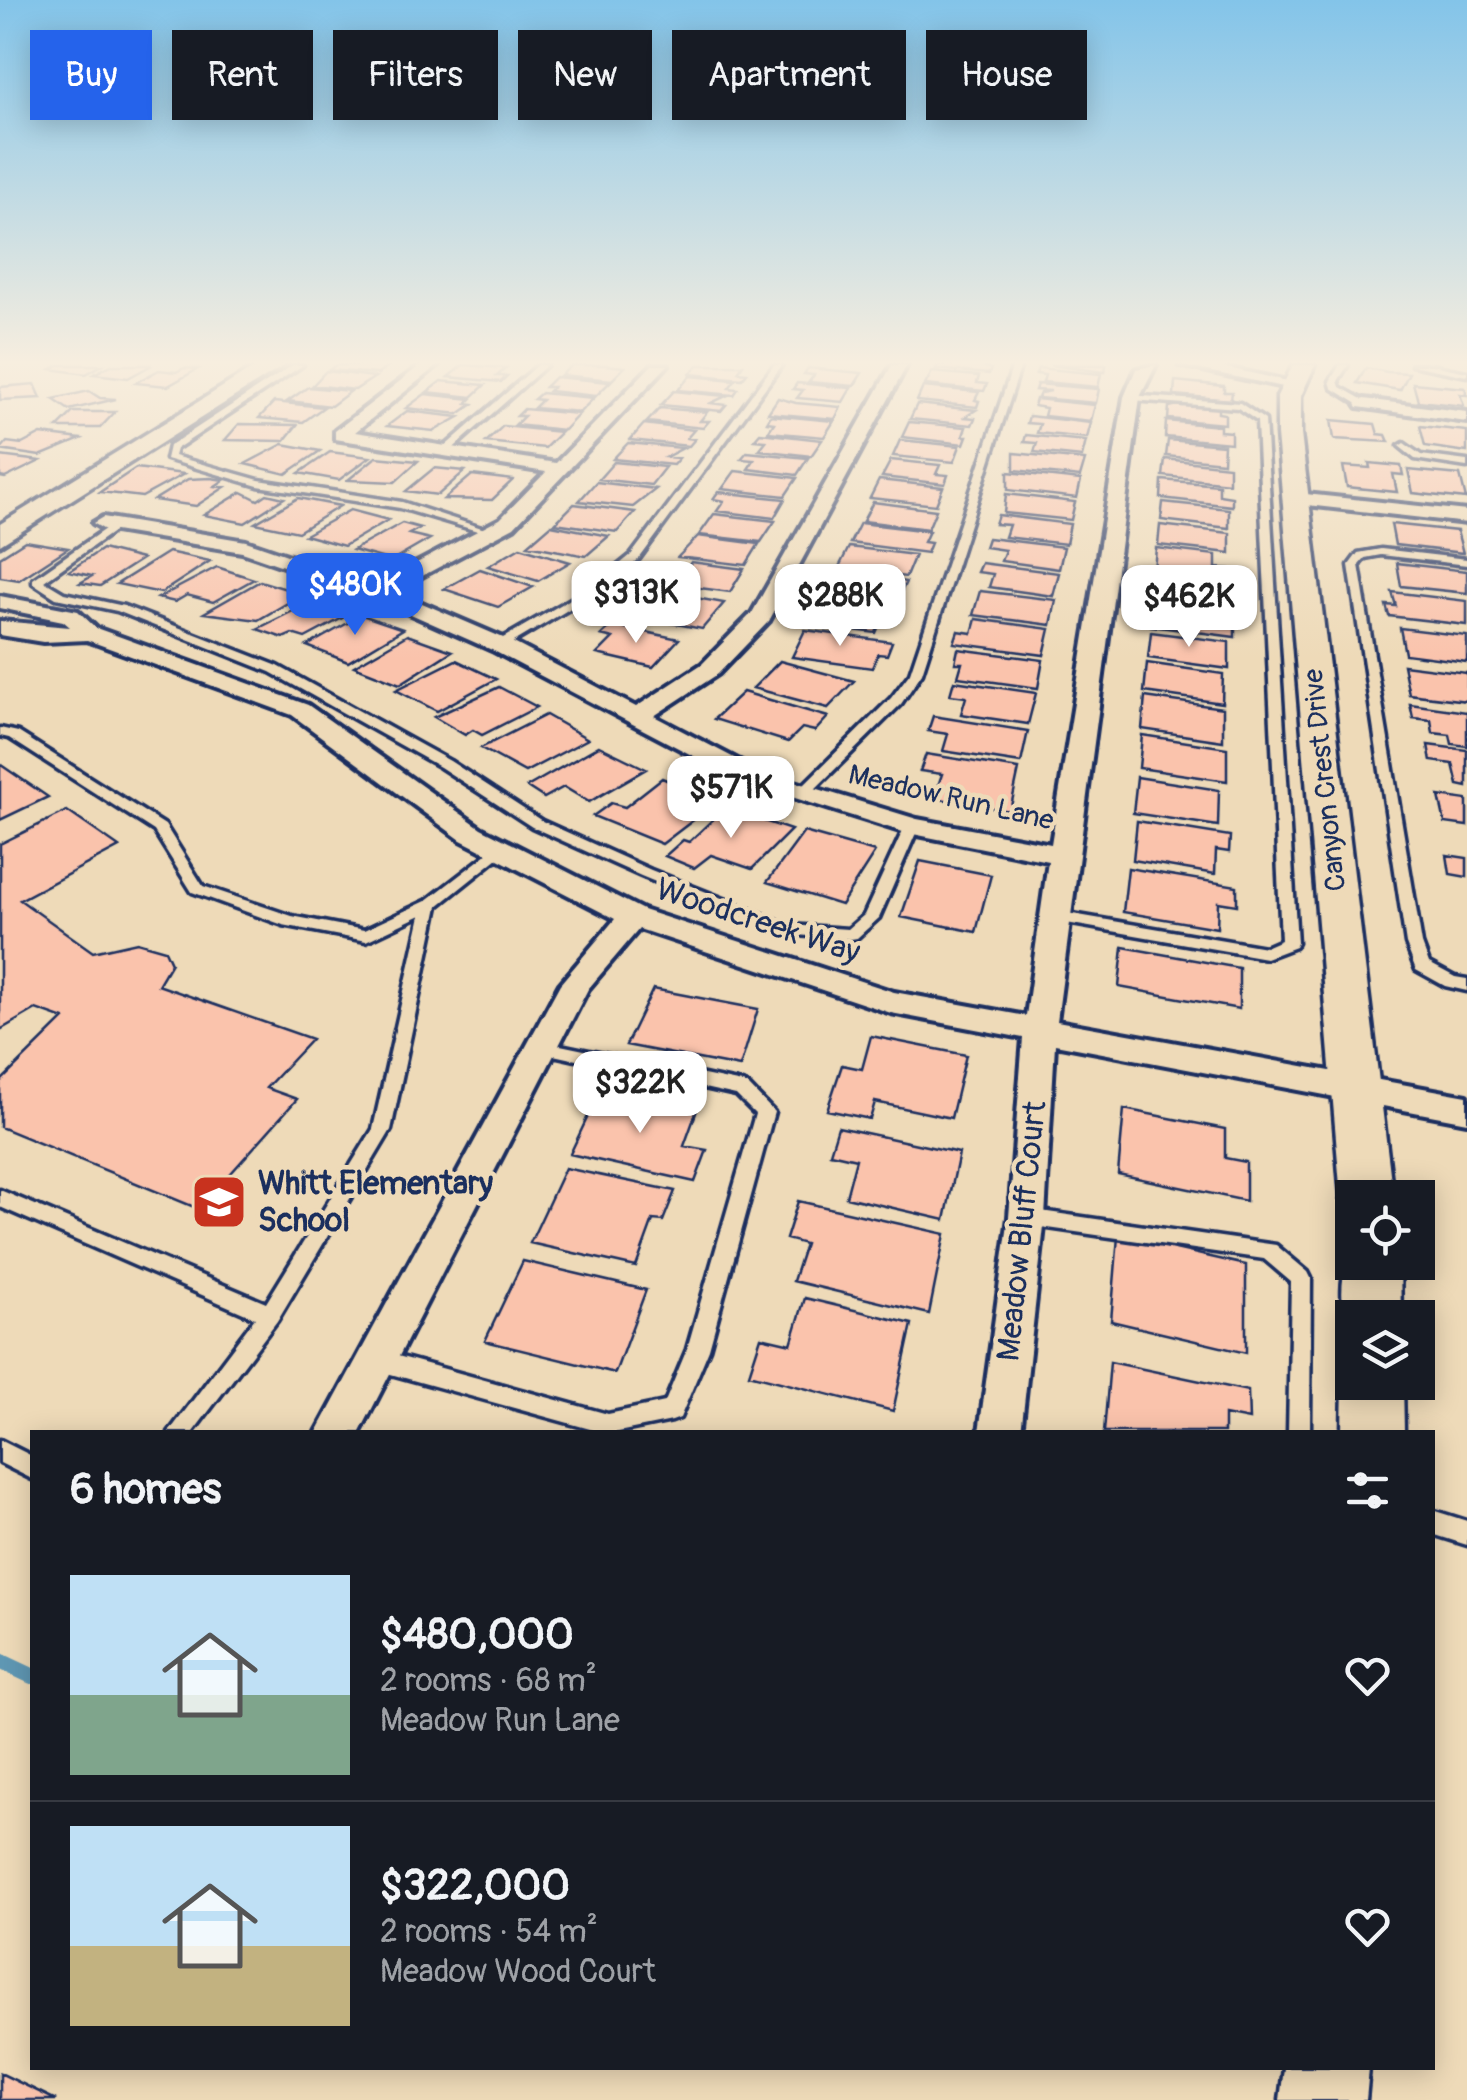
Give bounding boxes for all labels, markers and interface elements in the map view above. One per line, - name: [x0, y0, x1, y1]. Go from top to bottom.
- chip: Buy: [30, 30, 152, 120]
- chip: Rent: [172, 30, 313, 120]
- chip: Filters: [333, 30, 498, 120]
- chip: New: [518, 30, 652, 120]
- chip: Apartment: [672, 30, 906, 120]
- chip: House: [926, 30, 1087, 120]
- pin: $480K: [285, 553, 425, 638]
- pin: $313K: [566, 561, 706, 646]
- pin: $288K: [770, 564, 910, 649]
- text: $480K: [308, 565, 402, 605]
- pin: $462K: [1119, 565, 1259, 650]
- text: $313K: [594, 573, 678, 613]
- text: $288K: [797, 576, 883, 616]
- text: $462K: [1143, 577, 1235, 617]
- street label: Canyon Crest Drive: [1296, 667, 1354, 893]
- pin: $571K: [661, 756, 801, 841]
- street label: Meadow Run Lane: [845, 757, 1057, 839]
- text: $571K: [689, 768, 773, 808]
- street label: Woodcreek Way: [651, 869, 865, 973]
- pin: $322K: [570, 1051, 710, 1136]
- text: $322K: [595, 1063, 685, 1103]
- street label: Meadow Bluff Court: [988, 1099, 1056, 1363]
- place label: Whitt Elementary School: [258, 1164, 493, 1241]
- school or university icon: Whitt Elementary School: [189, 1172, 249, 1232]
- map controls: [1335, 1180, 1435, 1400]
- button: locate: [1335, 1180, 1435, 1280]
- button: layers: [1335, 1300, 1435, 1400]
- icon: filters: [1340, 1463, 1395, 1518]
- text: 6 homes: [70, 1464, 221, 1516]
- text: $480,000: [380, 1609, 574, 1661]
- icon: home: [150, 1615, 270, 1735]
- icon: heart: [1340, 1648, 1395, 1703]
- text: 2 rooms · 68 m²: [380, 1661, 597, 1701]
- text: Meadow Run Lane: [380, 1701, 620, 1741]
- text: $322,000: [380, 1860, 570, 1912]
- icon: home: [150, 1866, 270, 1986]
- icon: heart: [1340, 1899, 1395, 1954]
- text: 2 rooms · 54 m²: [380, 1912, 598, 1952]
- text: Meadow Wood Court: [380, 1952, 656, 1992]

